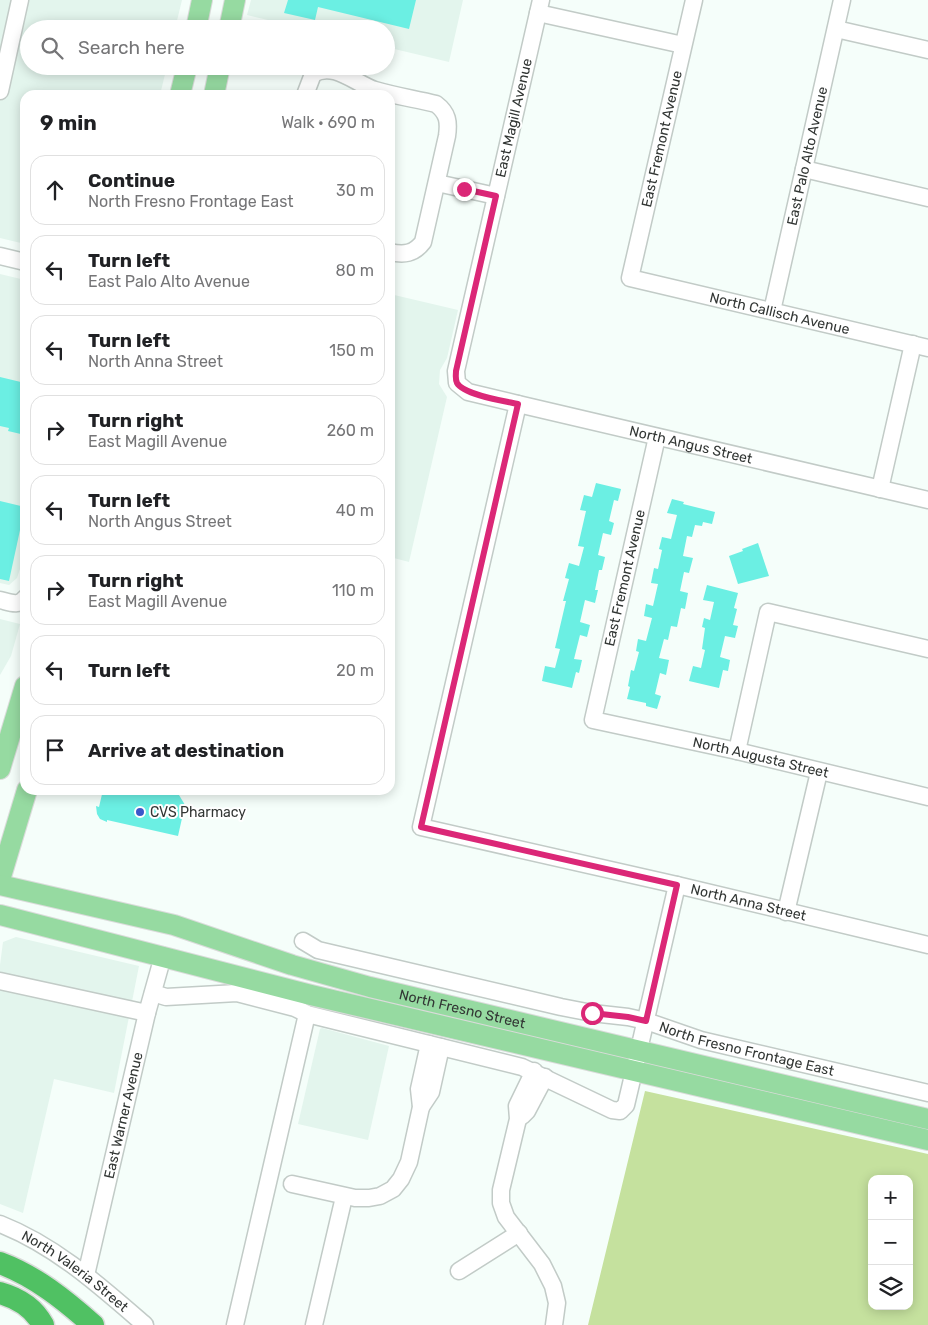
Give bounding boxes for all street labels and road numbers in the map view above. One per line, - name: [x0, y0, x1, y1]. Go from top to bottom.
- street label: East Magill Avenue: [492, 57, 536, 179]
- street label: East Fremont Avenue: [638, 69, 686, 209]
- street label: East Palo Alto Avenue: [783, 85, 831, 227]
- street label: North Callisch Avenue: [708, 288, 852, 338]
- street label: North Angus Street: [628, 422, 755, 467]
- street label: East Fremont Avenue: [601, 508, 649, 648]
- street label: North Augusta Street: [691, 733, 831, 781]
- street label: North Anna Street: [689, 880, 808, 924]
- street label: North Fresno Street: [397, 986, 528, 1032]
- street label: North Fresno Frontage East: [657, 1018, 836, 1079]
- street label: East Warner Avenue: [100, 1050, 146, 1180]
- street label: North Valeria Street: [19, 1227, 132, 1316]

